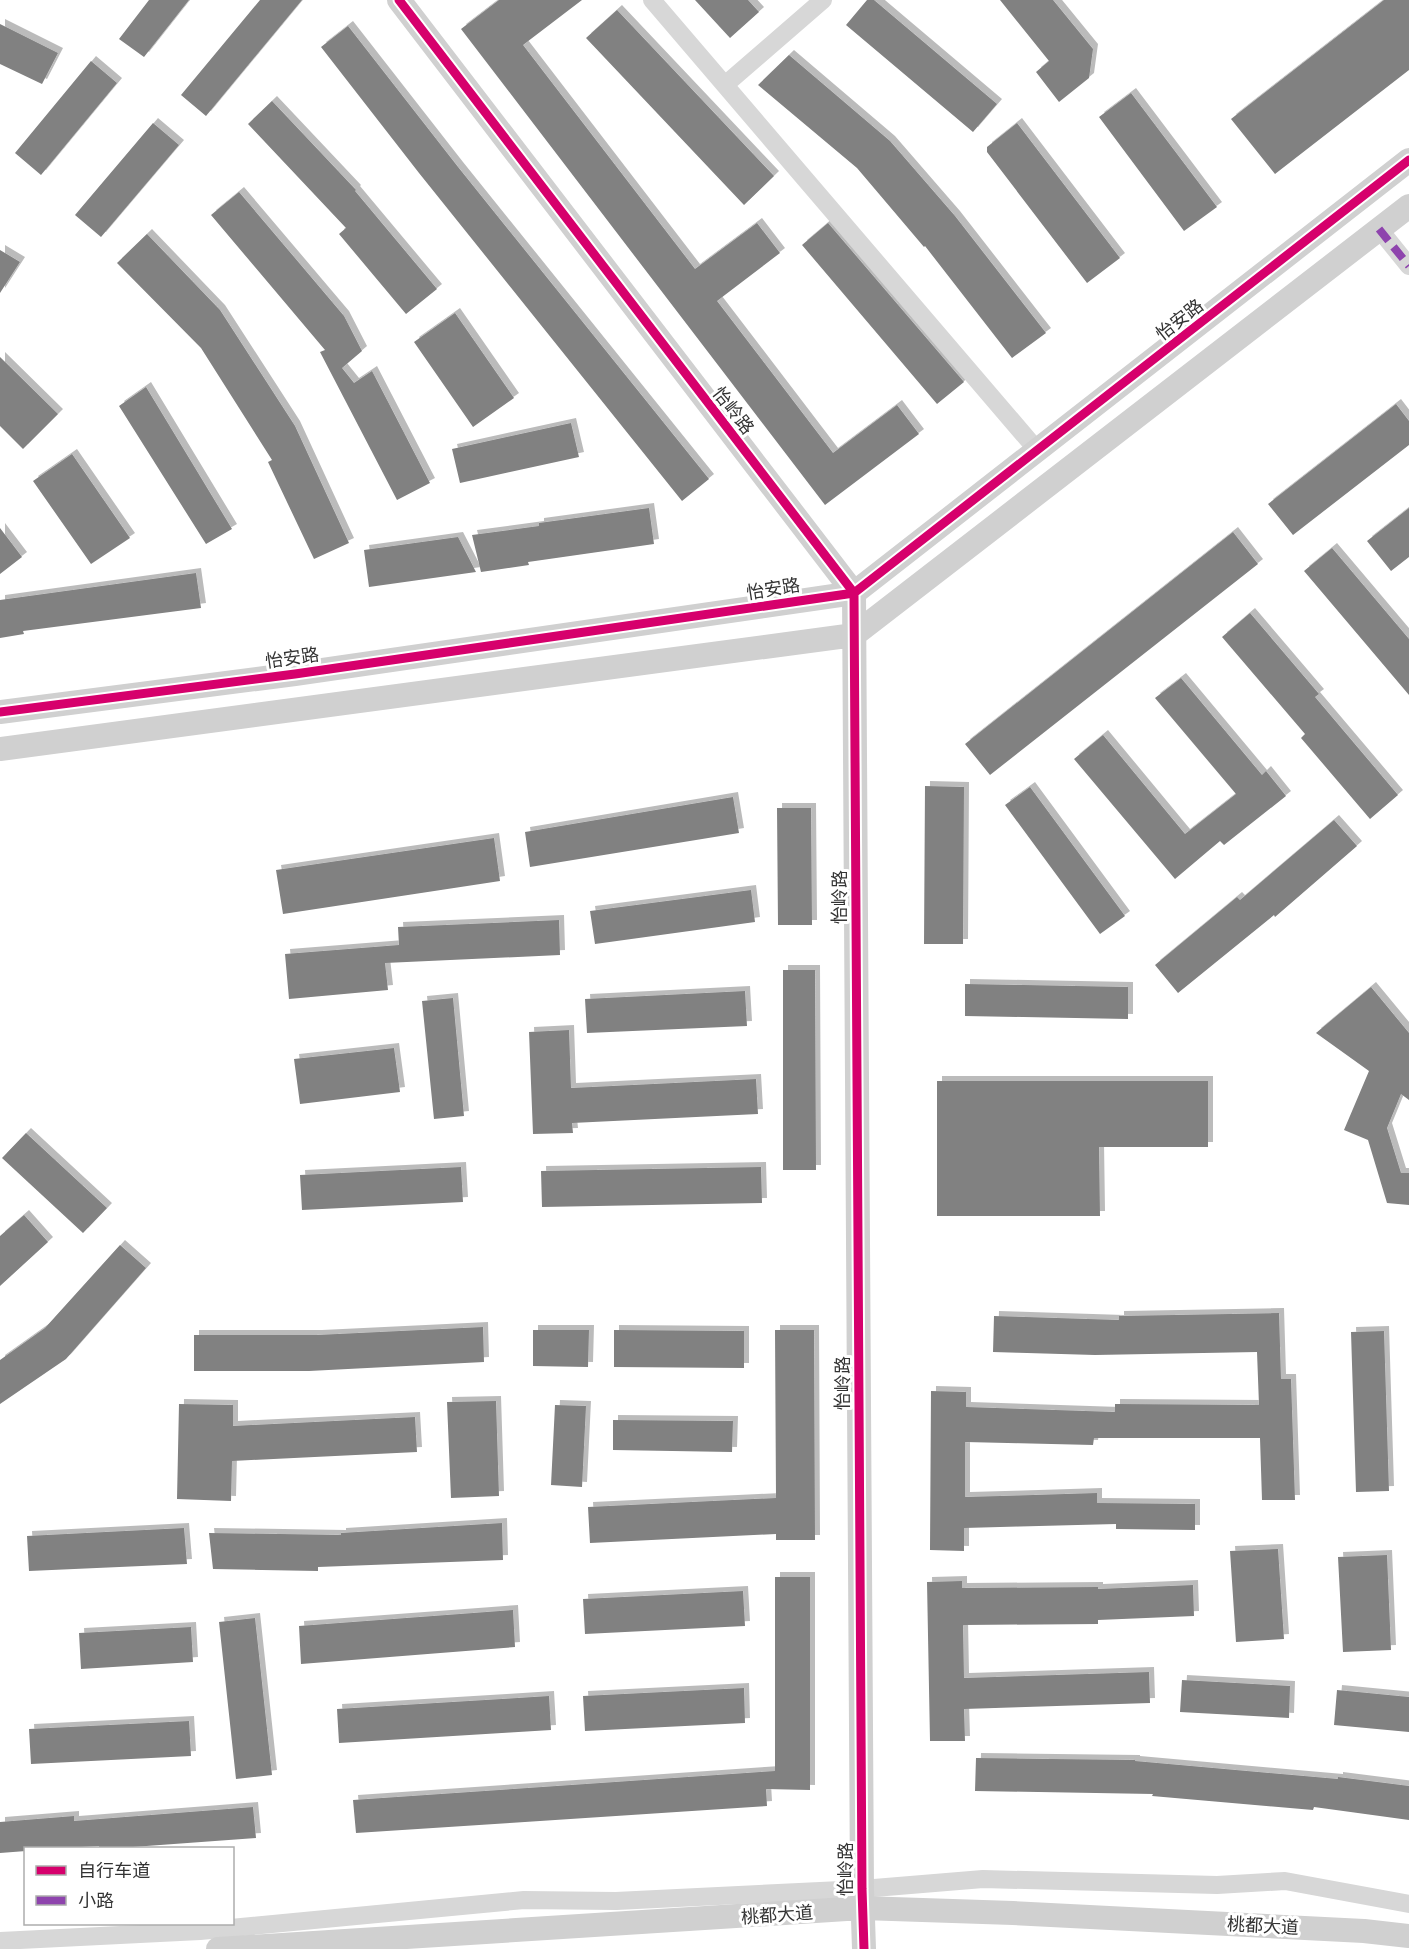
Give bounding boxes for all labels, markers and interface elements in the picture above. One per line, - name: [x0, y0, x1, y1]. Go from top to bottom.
- street label: 怡安路: [1150, 293, 1208, 345]
- street label: 怡岭路: [708, 381, 760, 439]
- street label: 怡安路: [744, 572, 802, 604]
- street label: 怡安路: [264, 641, 320, 673]
- street label: 怡岭路: [827, 870, 851, 924]
- street label: 怡岭路: [830, 1356, 854, 1410]
- street label: 怡岭路: [833, 1842, 857, 1896]
- legend: [24, 1847, 234, 1925]
- text: 自行车道: [78, 1858, 150, 1882]
- text: 小路: [78, 1888, 114, 1912]
- street label: 桃都大道: [740, 1900, 814, 1928]
- street label: 桃都大道: [1226, 1911, 1300, 1939]

